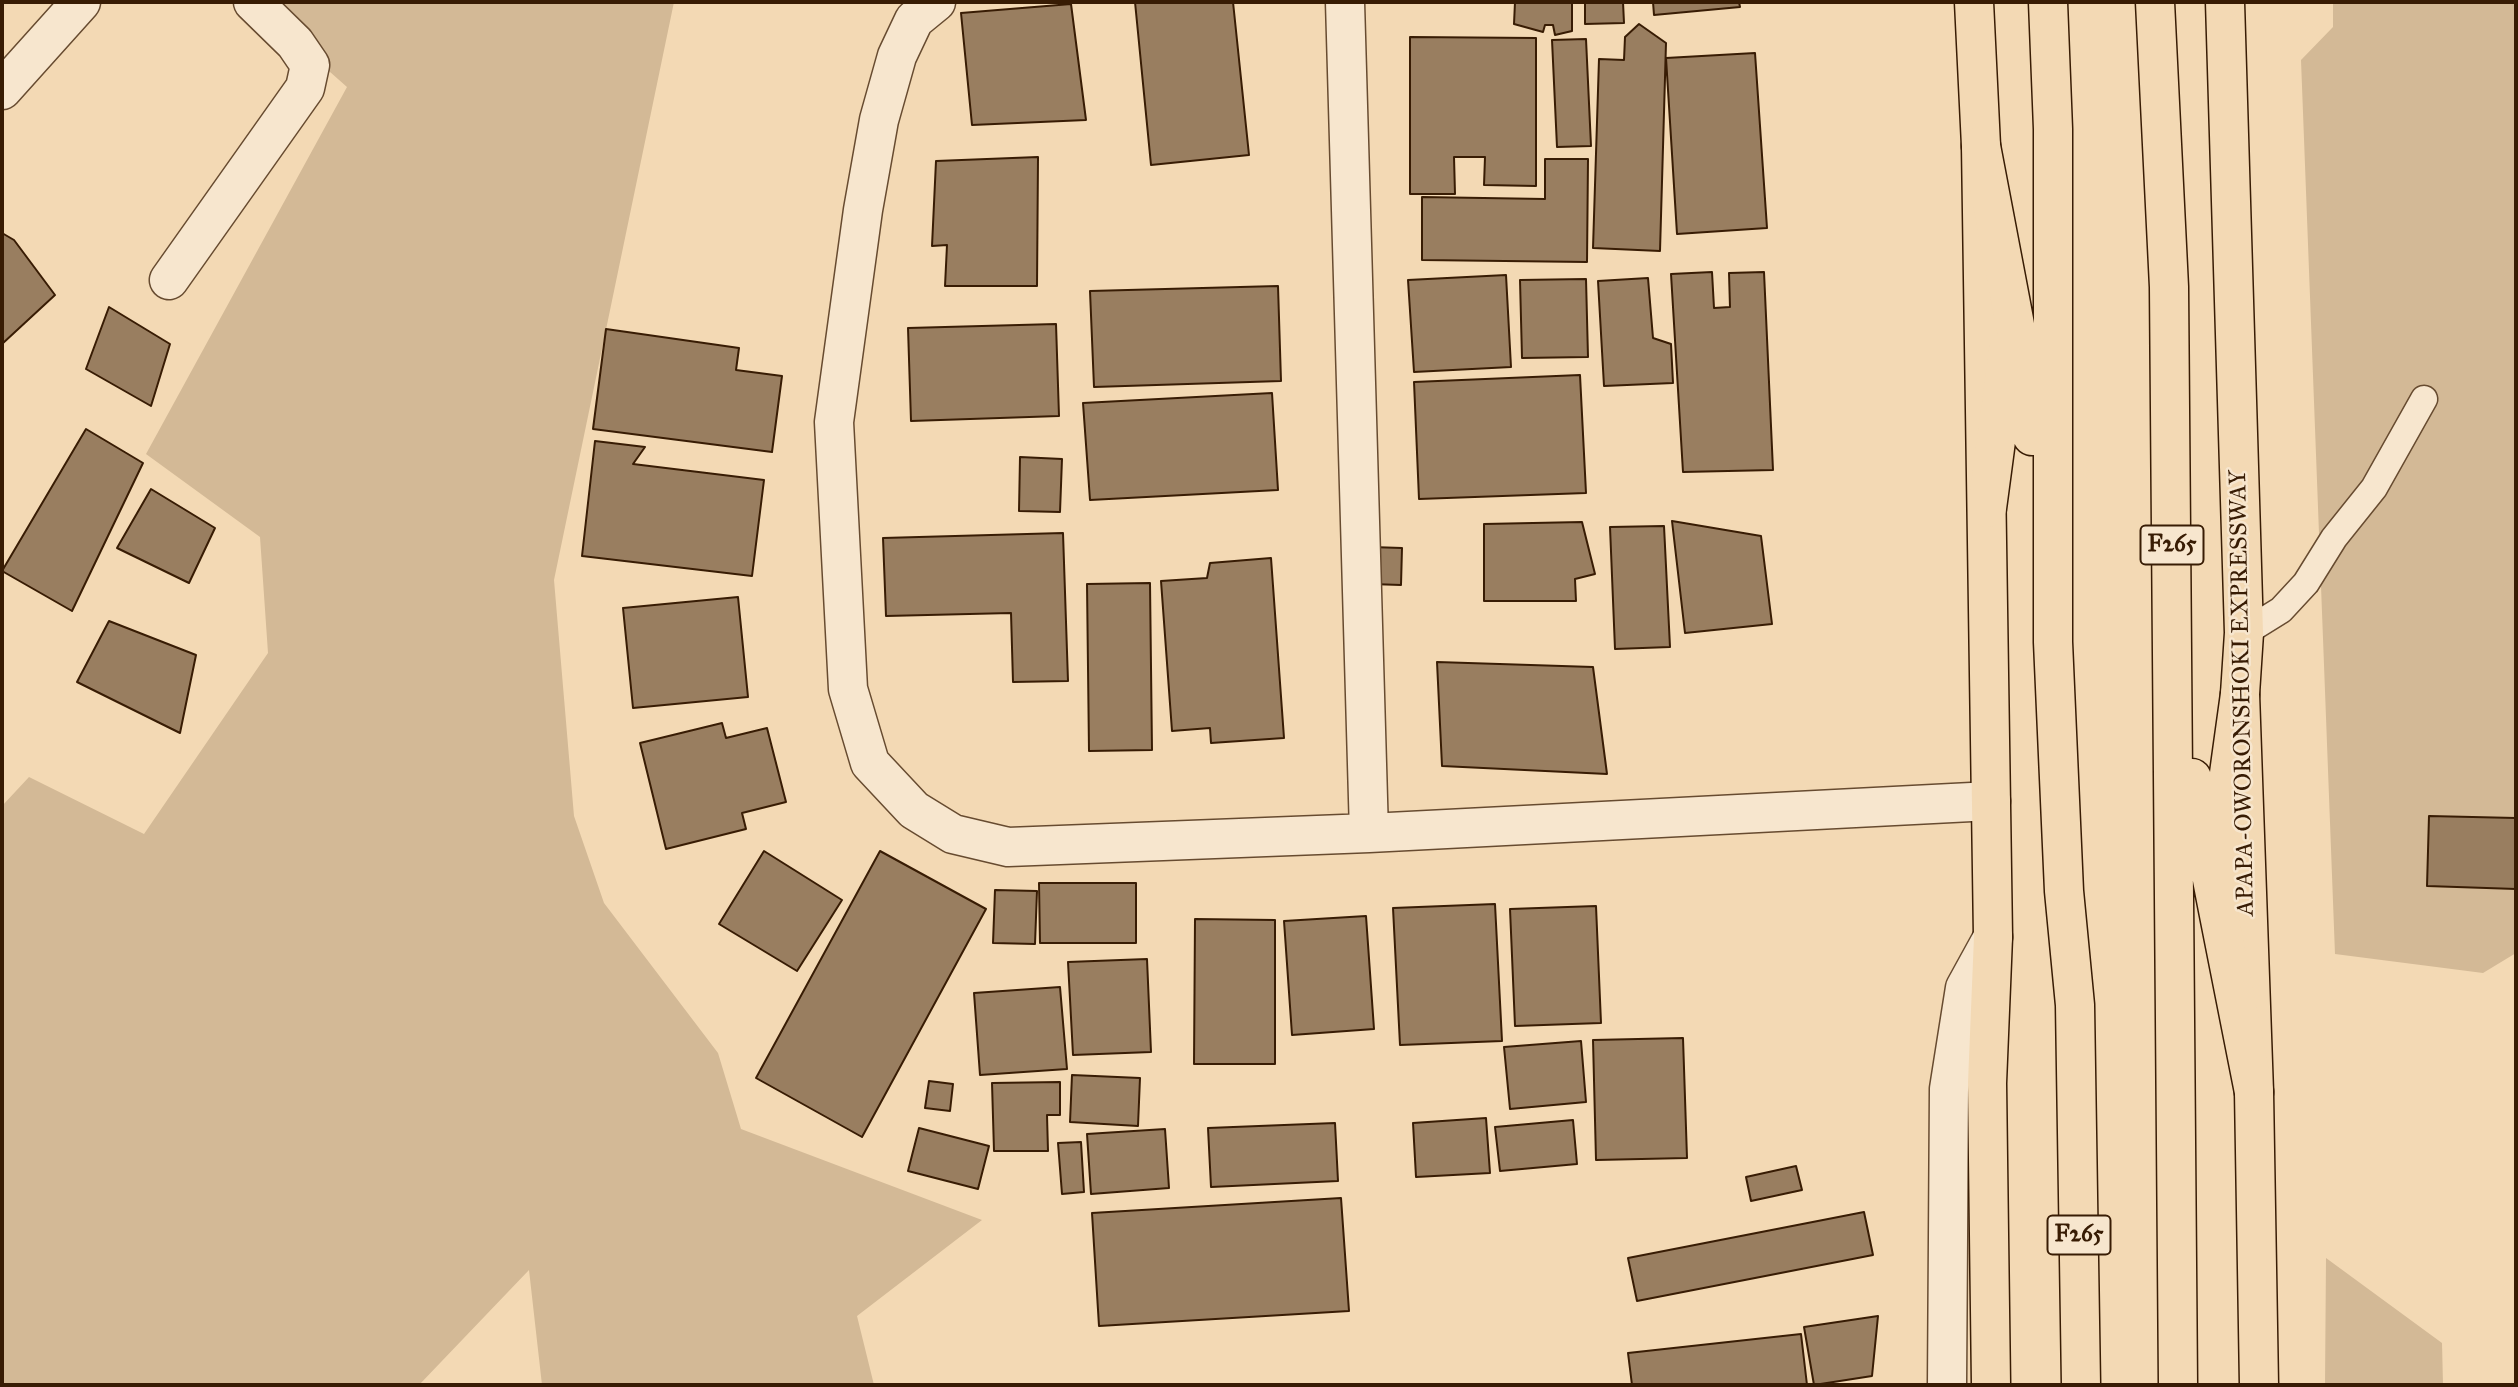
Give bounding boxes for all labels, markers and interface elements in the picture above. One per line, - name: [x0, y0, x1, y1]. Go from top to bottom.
- street label: APAPA-OWORONSHOKI EXPRESSWAY: [2225, 470, 2261, 916]
- road number: F265: [2140, 526, 2204, 565]
- road number: F265: [2048, 1216, 2110, 1254]

